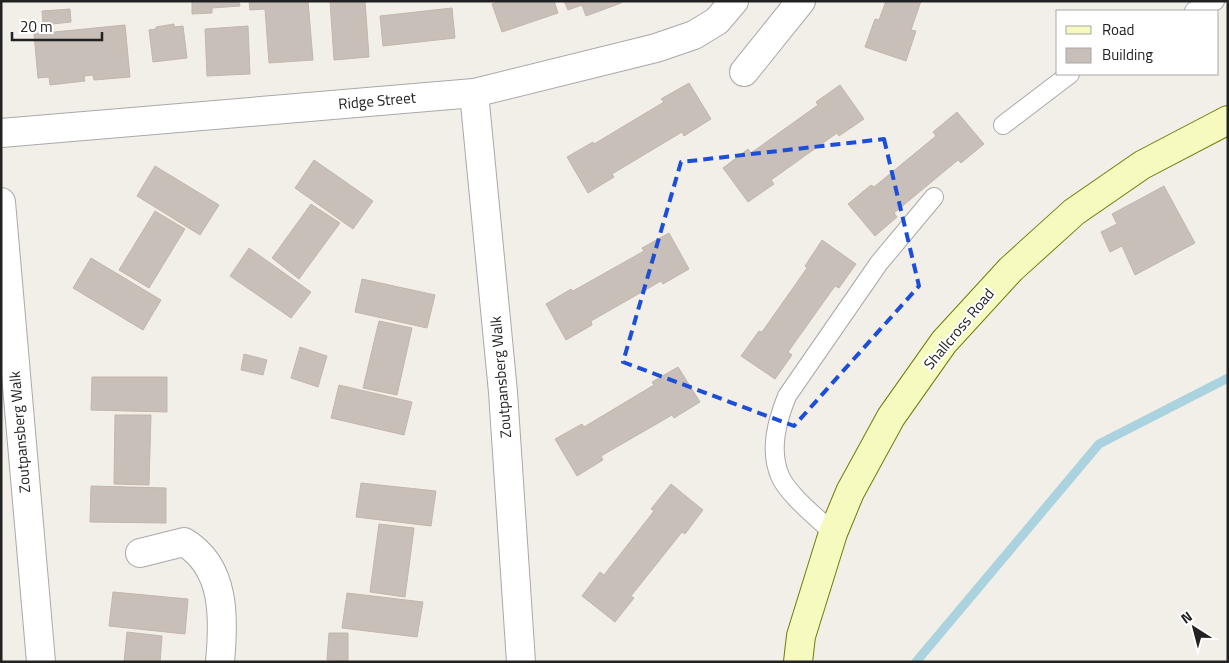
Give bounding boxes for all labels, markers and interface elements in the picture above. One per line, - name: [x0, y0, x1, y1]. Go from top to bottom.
- scale bar: [12, 10, 102, 42]
- legend: [1056, 10, 1219, 75]
- text: 20 m: [20, 15, 53, 38]
- text: Road: [1102, 18, 1134, 41]
- text: Building: [1102, 43, 1153, 66]
- street label: Ridge Street: [337, 86, 417, 115]
- street label: Shallcross Road: [918, 283, 1000, 374]
- street label: Zoutpansberg Walk: [484, 315, 517, 439]
- street label: Zoutpansberg Walk: [3, 370, 36, 494]
- north arrow: [1169, 603, 1219, 653]
- text: N: [1176, 606, 1196, 628]

